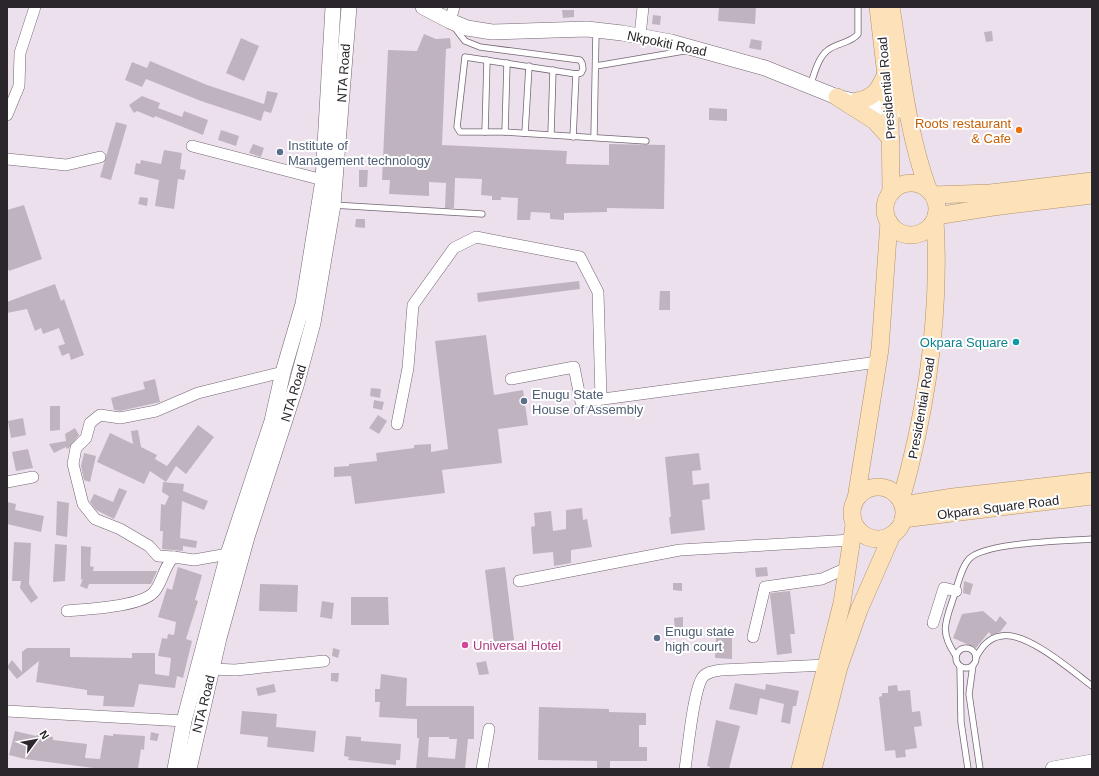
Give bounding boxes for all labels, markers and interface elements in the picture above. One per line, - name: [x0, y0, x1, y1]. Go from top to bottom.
- street label: Nkpokiti Road: [626, 28, 708, 59]
- street label: Presidential Road: [875, 36, 898, 140]
- street label: NTA Road: [334, 43, 353, 103]
- place label: Roots restaurant & Cafe: [915, 116, 1011, 146]
- marker: Roots restaurant & Cafe: [1014, 125, 1024, 135]
- place label: Institute of Management technology: [288, 138, 431, 168]
- marker: Institute of Management technology: [275, 147, 285, 157]
- place label: Okpara Square: [920, 335, 1008, 350]
- marker: Okpara Square: [1011, 337, 1021, 347]
- street label: Presidential Road: [905, 356, 938, 460]
- street label: NTA Road: [278, 363, 309, 424]
- place label: Enugu State House of Assembly: [532, 387, 644, 417]
- marker: Enugu State House of Assembly: [519, 396, 529, 406]
- street label: Okpara Square Road: [936, 493, 1060, 522]
- place label: Enugu state high court: [665, 624, 734, 654]
- marker: Enugu state high court: [652, 633, 662, 643]
- place label: Universal Hotel: [473, 638, 561, 653]
- marker: Universal Hotel: [460, 640, 470, 650]
- street label: NTA Road: [189, 674, 218, 735]
- north arrow: [16, 720, 56, 760]
- text: N: [37, 728, 52, 741]

